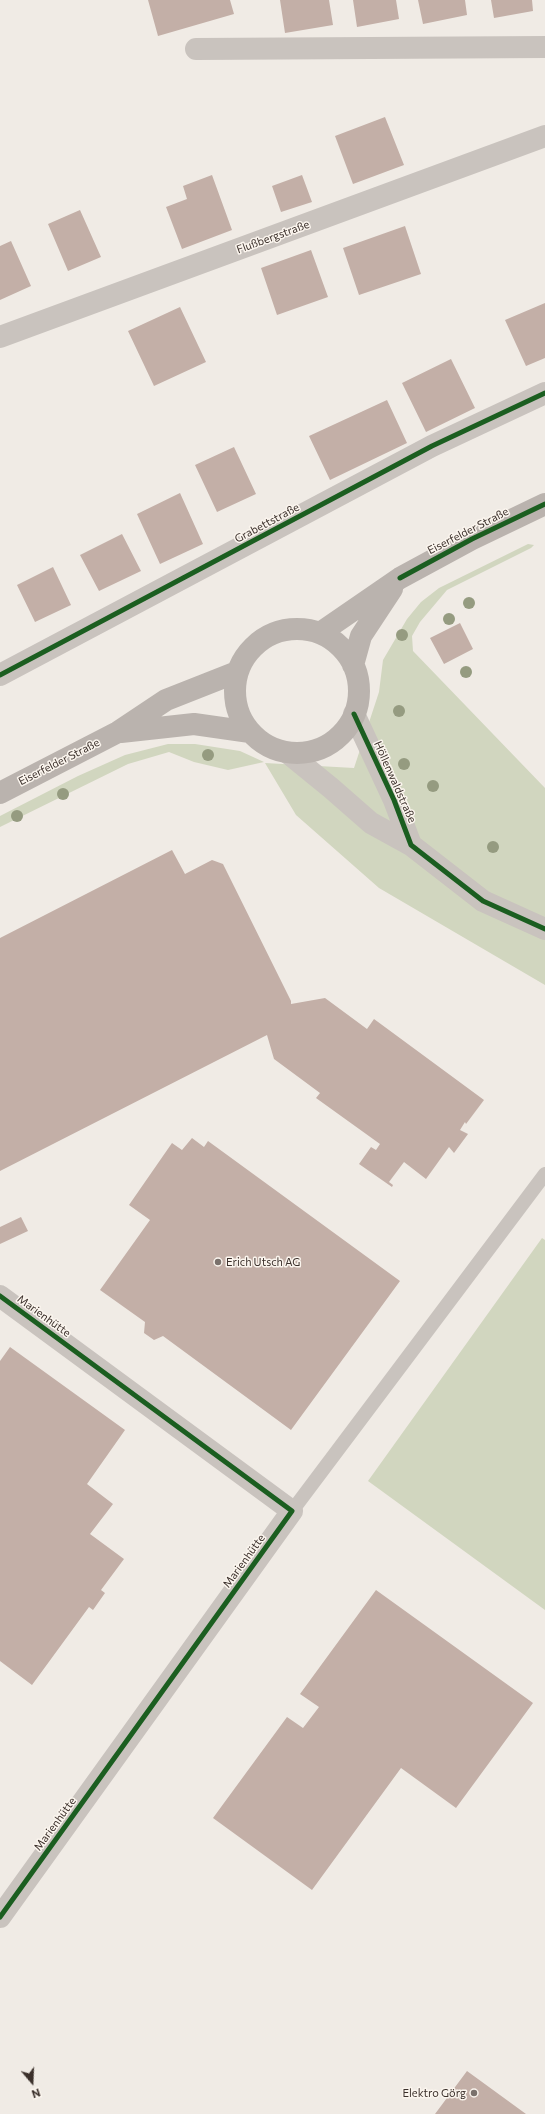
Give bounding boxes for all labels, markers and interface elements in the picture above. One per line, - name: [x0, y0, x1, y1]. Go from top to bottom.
- street label: Flußbergstraße: [235, 218, 311, 256]
- street label: Grabettstraße: [232, 500, 302, 546]
- street label: Eiserfelder Straße: [425, 505, 511, 557]
- street label: Eiserfelder Straße: [16, 736, 102, 788]
- street label: Höllenwaldstraße: [371, 739, 419, 825]
- place label: Erich Utsch AG: [226, 1255, 300, 1269]
- marker: Erich Utsch AG: [213, 1257, 223, 1267]
- street label: Marienhütte: [15, 1292, 73, 1340]
- street label: Marienhütte: [220, 1532, 268, 1590]
- street label: Marienhütte: [31, 1795, 79, 1853]
- north arrow: [12, 2062, 52, 2102]
- text: N: [30, 2086, 42, 2101]
- place label: Elektro Görg: [403, 2086, 466, 2100]
- marker: Elektro Görg: [469, 2088, 479, 2098]

